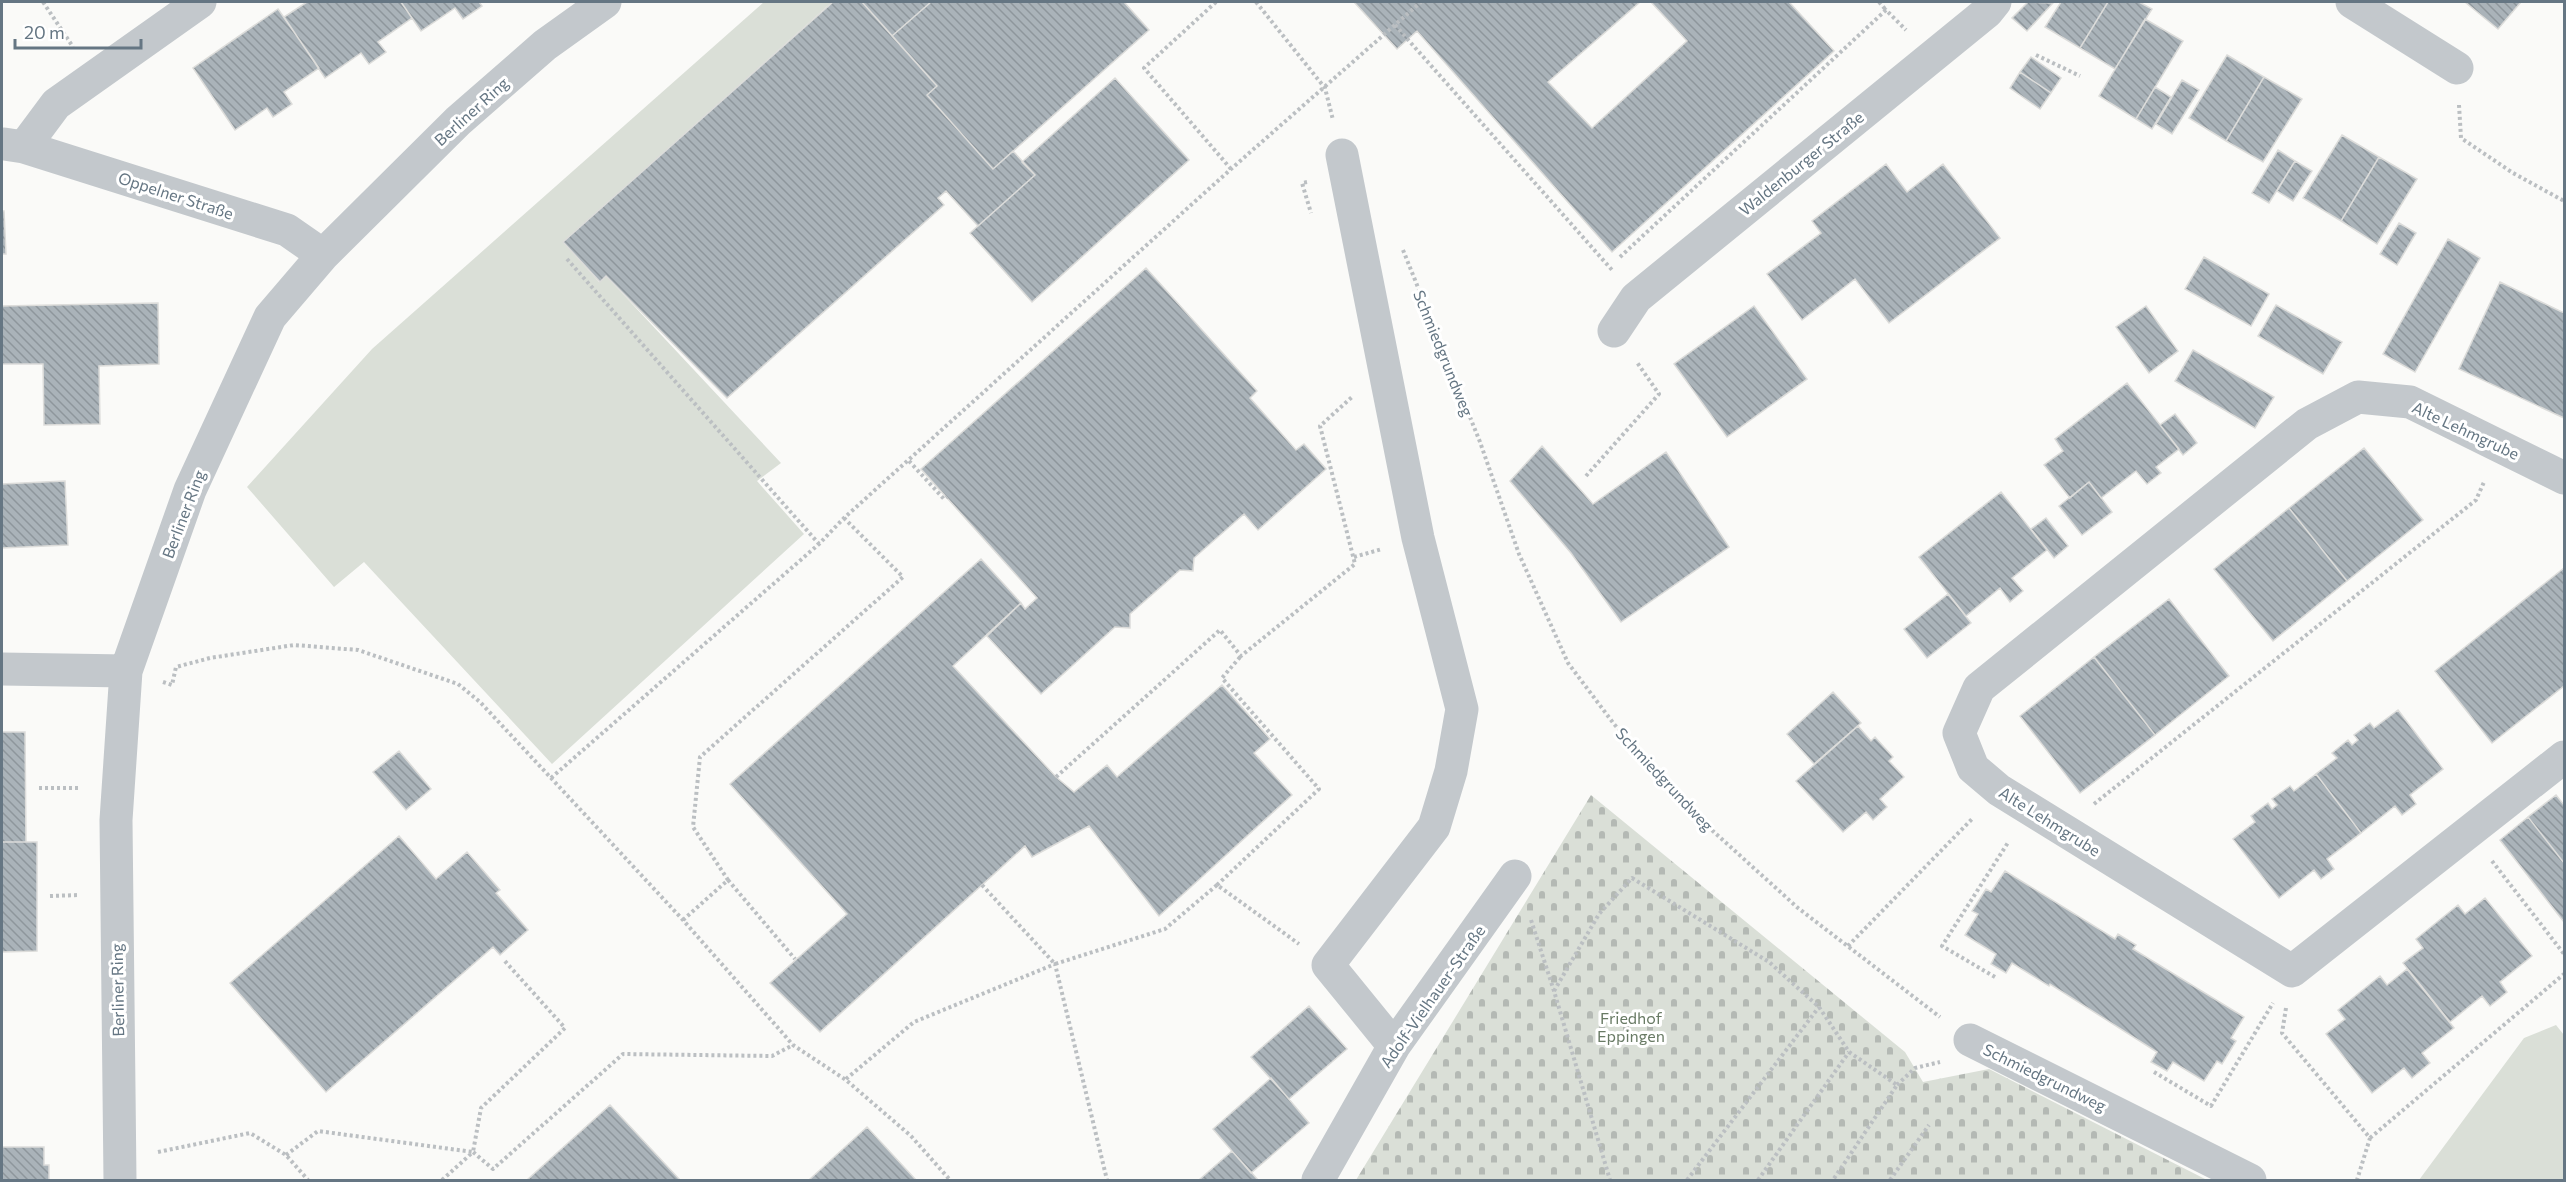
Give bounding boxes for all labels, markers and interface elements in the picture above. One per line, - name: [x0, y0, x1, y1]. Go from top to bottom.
- scale bar: [15, 12, 141, 50]
- text: 20 m: [24, 21, 65, 43]
- street label: Berliner Ring: [430, 73, 512, 149]
- street label: Waldenburger Straße: [1735, 107, 1867, 219]
- street label: Oppelner Straße: [116, 167, 236, 223]
- street label: Schmiedgrundweg: [1410, 287, 1478, 419]
- street label: Alte Lehmgrube: [2410, 397, 2522, 463]
- street label: Berliner Ring: [157, 467, 209, 561]
- street label: Schmiedgrundweg: [1612, 723, 1718, 835]
- street label: Alte Lehmgrube: [1996, 782, 2104, 860]
- street label: Adolf-Vielhauer-Straße: [1376, 921, 1488, 1071]
- street label: Berliner Ring: [107, 943, 127, 1037]
- park label: Friedhof Eppingen: [1597, 1008, 1665, 1045]
- street label: Schmiedgrundweg: [1980, 1039, 2110, 1115]

